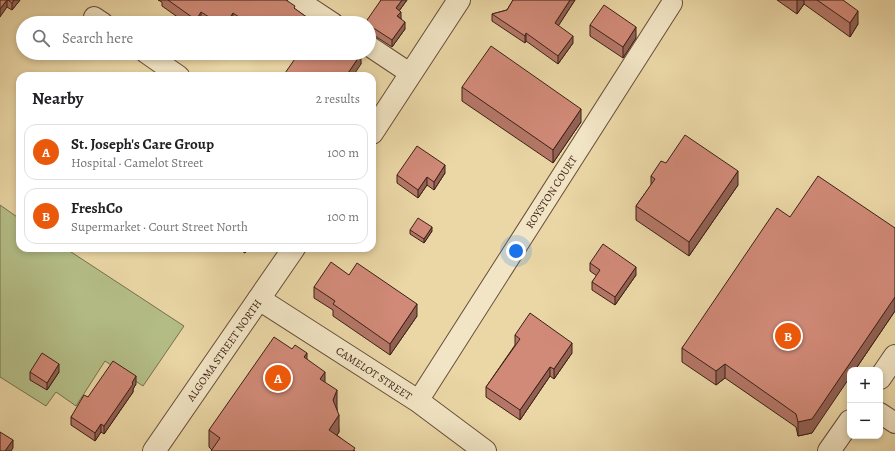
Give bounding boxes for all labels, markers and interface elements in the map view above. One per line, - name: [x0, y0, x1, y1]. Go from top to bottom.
- search box: [16, 16, 376, 60]
- icon: search: [30, 27, 52, 49]
- text: Search here: [62, 28, 133, 48]
- text: Nearby: [32, 87, 83, 110]
- text: 2 results: [316, 90, 360, 107]
- text: St. Joseph's Care Group: [71, 134, 214, 154]
- text: A: [42, 144, 50, 161]
- text: 100 m: [327, 144, 359, 161]
- street label: ROYSTON COURT: [522, 153, 581, 232]
- text: Hospital · Camelot Street: [71, 154, 203, 171]
- text: FreshCo: [71, 198, 123, 218]
- text: B: [42, 208, 50, 225]
- text: 100 m: [327, 208, 359, 225]
- text: Supermarket · Court Street North: [71, 218, 248, 235]
- your location: [506, 241, 526, 261]
- street label: ALGOMA STREET NORTH: [183, 296, 265, 405]
- pin: B: [775, 321, 801, 351]
- street label: CAMELOT STREET: [333, 343, 415, 404]
- pin: A: [265, 363, 291, 393]
- map controls: [847, 367, 883, 439]
- button: +: [847, 367, 883, 403]
- button: −: [847, 403, 883, 439]

